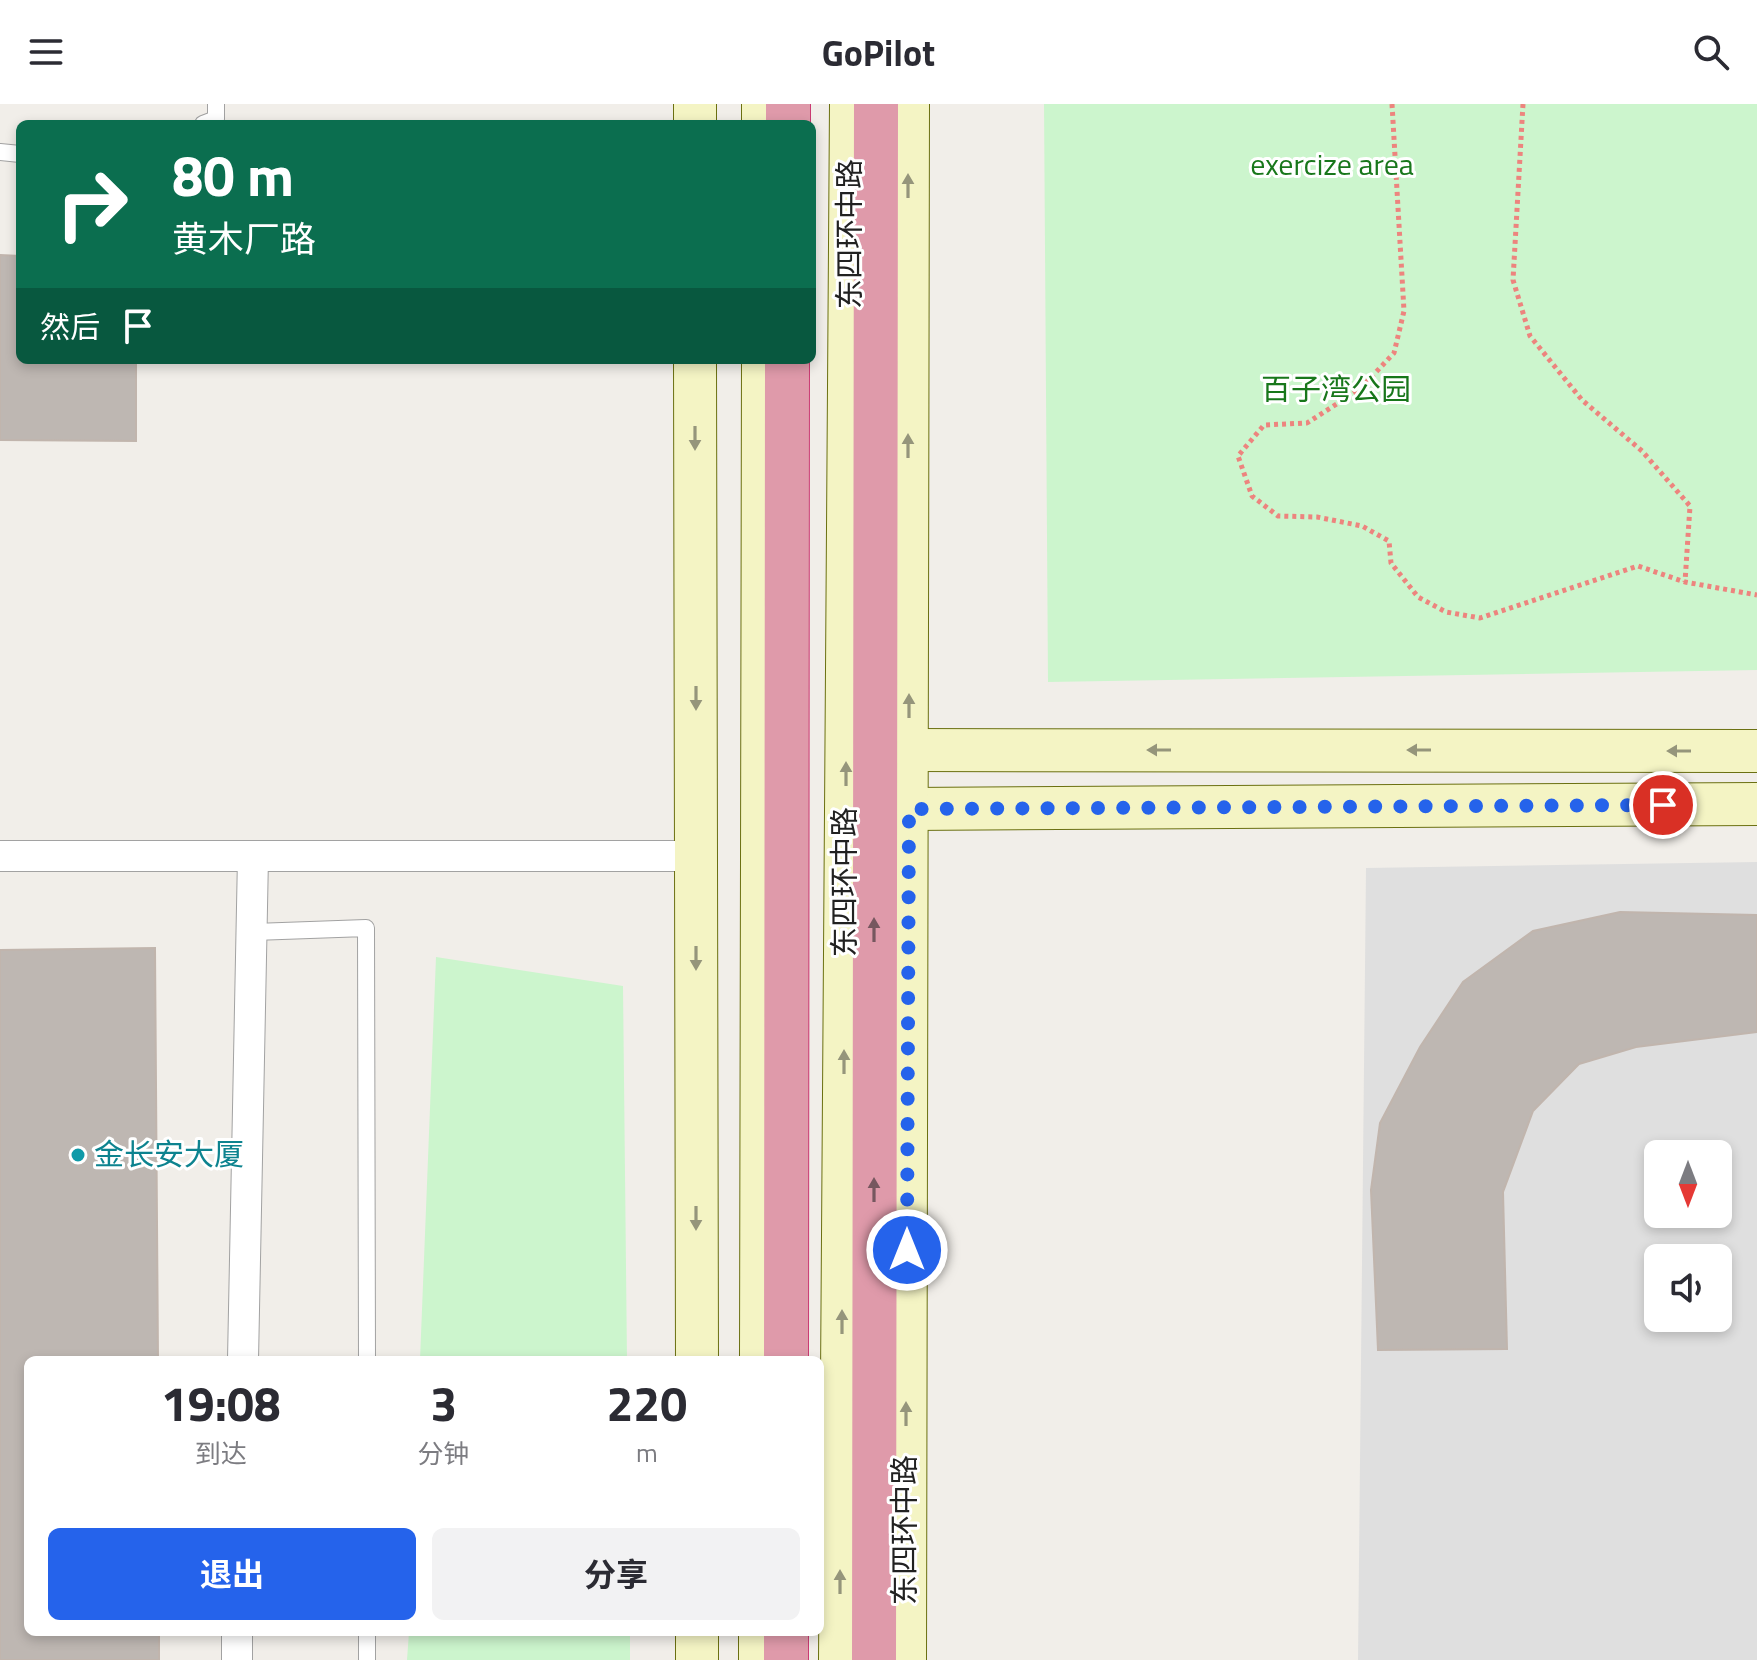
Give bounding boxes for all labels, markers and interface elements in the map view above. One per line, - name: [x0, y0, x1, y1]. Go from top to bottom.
- text: GoPilot: [822, 25, 935, 80]
- icon: menu: [24, 30, 68, 74]
- icon: search: [1689, 30, 1733, 74]
- text: 80 m: [172, 133, 294, 218]
- park label: exercize area: [1250, 141, 1414, 187]
- icon: right: [40, 152, 144, 256]
- street label: 东四环中路: [826, 159, 872, 309]
- one-way arrow: [902, 173, 914, 198]
- text: 黄木厂路: [172, 211, 316, 266]
- text: 然后: [40, 304, 100, 350]
- icon: arrive: [116, 304, 160, 348]
- park label: 百子湾公园: [1261, 366, 1411, 412]
- one-way arrow: [689, 426, 701, 451]
- one-way arrow: [902, 433, 914, 458]
- one-way arrow: [690, 686, 702, 711]
- one-way arrow: [903, 693, 915, 718]
- one-way arrow: [1146, 744, 1171, 756]
- one-way arrow: [1406, 744, 1431, 756]
- one-way arrow: [1666, 745, 1691, 757]
- one-way arrow: [840, 761, 852, 786]
- pin: [1629, 771, 1697, 839]
- icon: arrive: [1641, 783, 1685, 827]
- street label: 东四环中路: [821, 807, 867, 957]
- one-way arrow: [868, 917, 880, 942]
- one-way arrow: [690, 946, 702, 971]
- one-way arrow: [838, 1049, 850, 1074]
- place label: 金长安大厦: [94, 1131, 244, 1177]
- north arrow: [1644, 1140, 1732, 1228]
- map controls: [1644, 1140, 1732, 1332]
- marker: 金长安大厦: [69, 1146, 87, 1164]
- one-way arrow: [868, 1177, 880, 1202]
- one-way arrow: [690, 1206, 702, 1231]
- position arrow: [865, 1208, 949, 1292]
- button: sound: [1644, 1244, 1732, 1332]
- one-way arrow: [836, 1309, 848, 1334]
- text: 19:08: [161, 1367, 281, 1440]
- text: 3: [430, 1367, 457, 1440]
- text: 220: [606, 1367, 687, 1440]
- one-way arrow: [900, 1401, 912, 1426]
- text: m: [636, 1433, 658, 1472]
- text: 到达: [195, 1434, 247, 1473]
- text: 分钟: [418, 1434, 470, 1473]
- street label: 东四环中路: [881, 1455, 927, 1605]
- button: 退出: [48, 1528, 416, 1620]
- button: 分享: [432, 1528, 800, 1620]
- one-way arrow: [834, 1569, 846, 1594]

